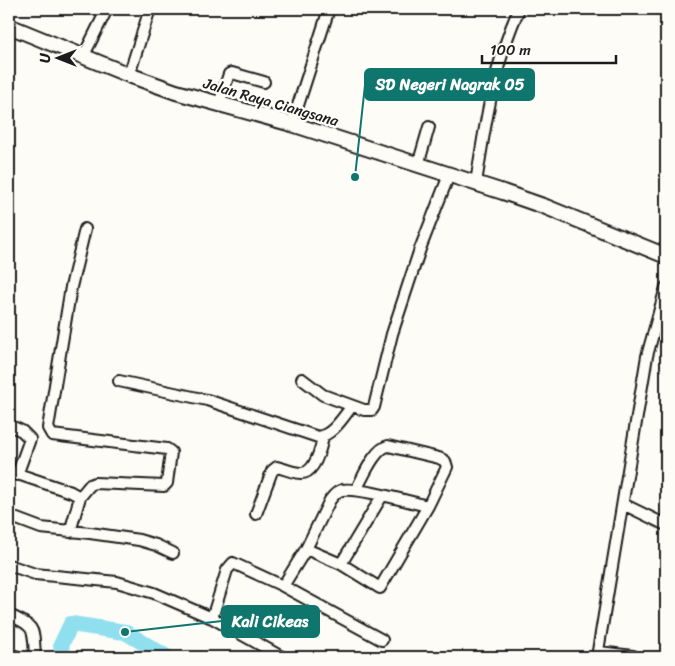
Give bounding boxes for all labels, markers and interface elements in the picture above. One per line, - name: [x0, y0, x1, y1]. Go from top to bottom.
- north arrow: [32, 32, 82, 82]
- scale bar: [482, 32, 616, 64]
- text: 100 m: [490, 37, 531, 63]
- text: U: [33, 53, 58, 63]
- callout: SD Negeri Nagrak 05: [365, 69, 534, 100]
- street label: Jalan Raya Ciangsana: [199, 70, 342, 134]
- text: SD Negeri Nagrak 05: [374, 70, 525, 99]
- callout: Kali Cikeas: [222, 606, 319, 637]
- text: Kali Cikeas: [231, 607, 309, 636]

